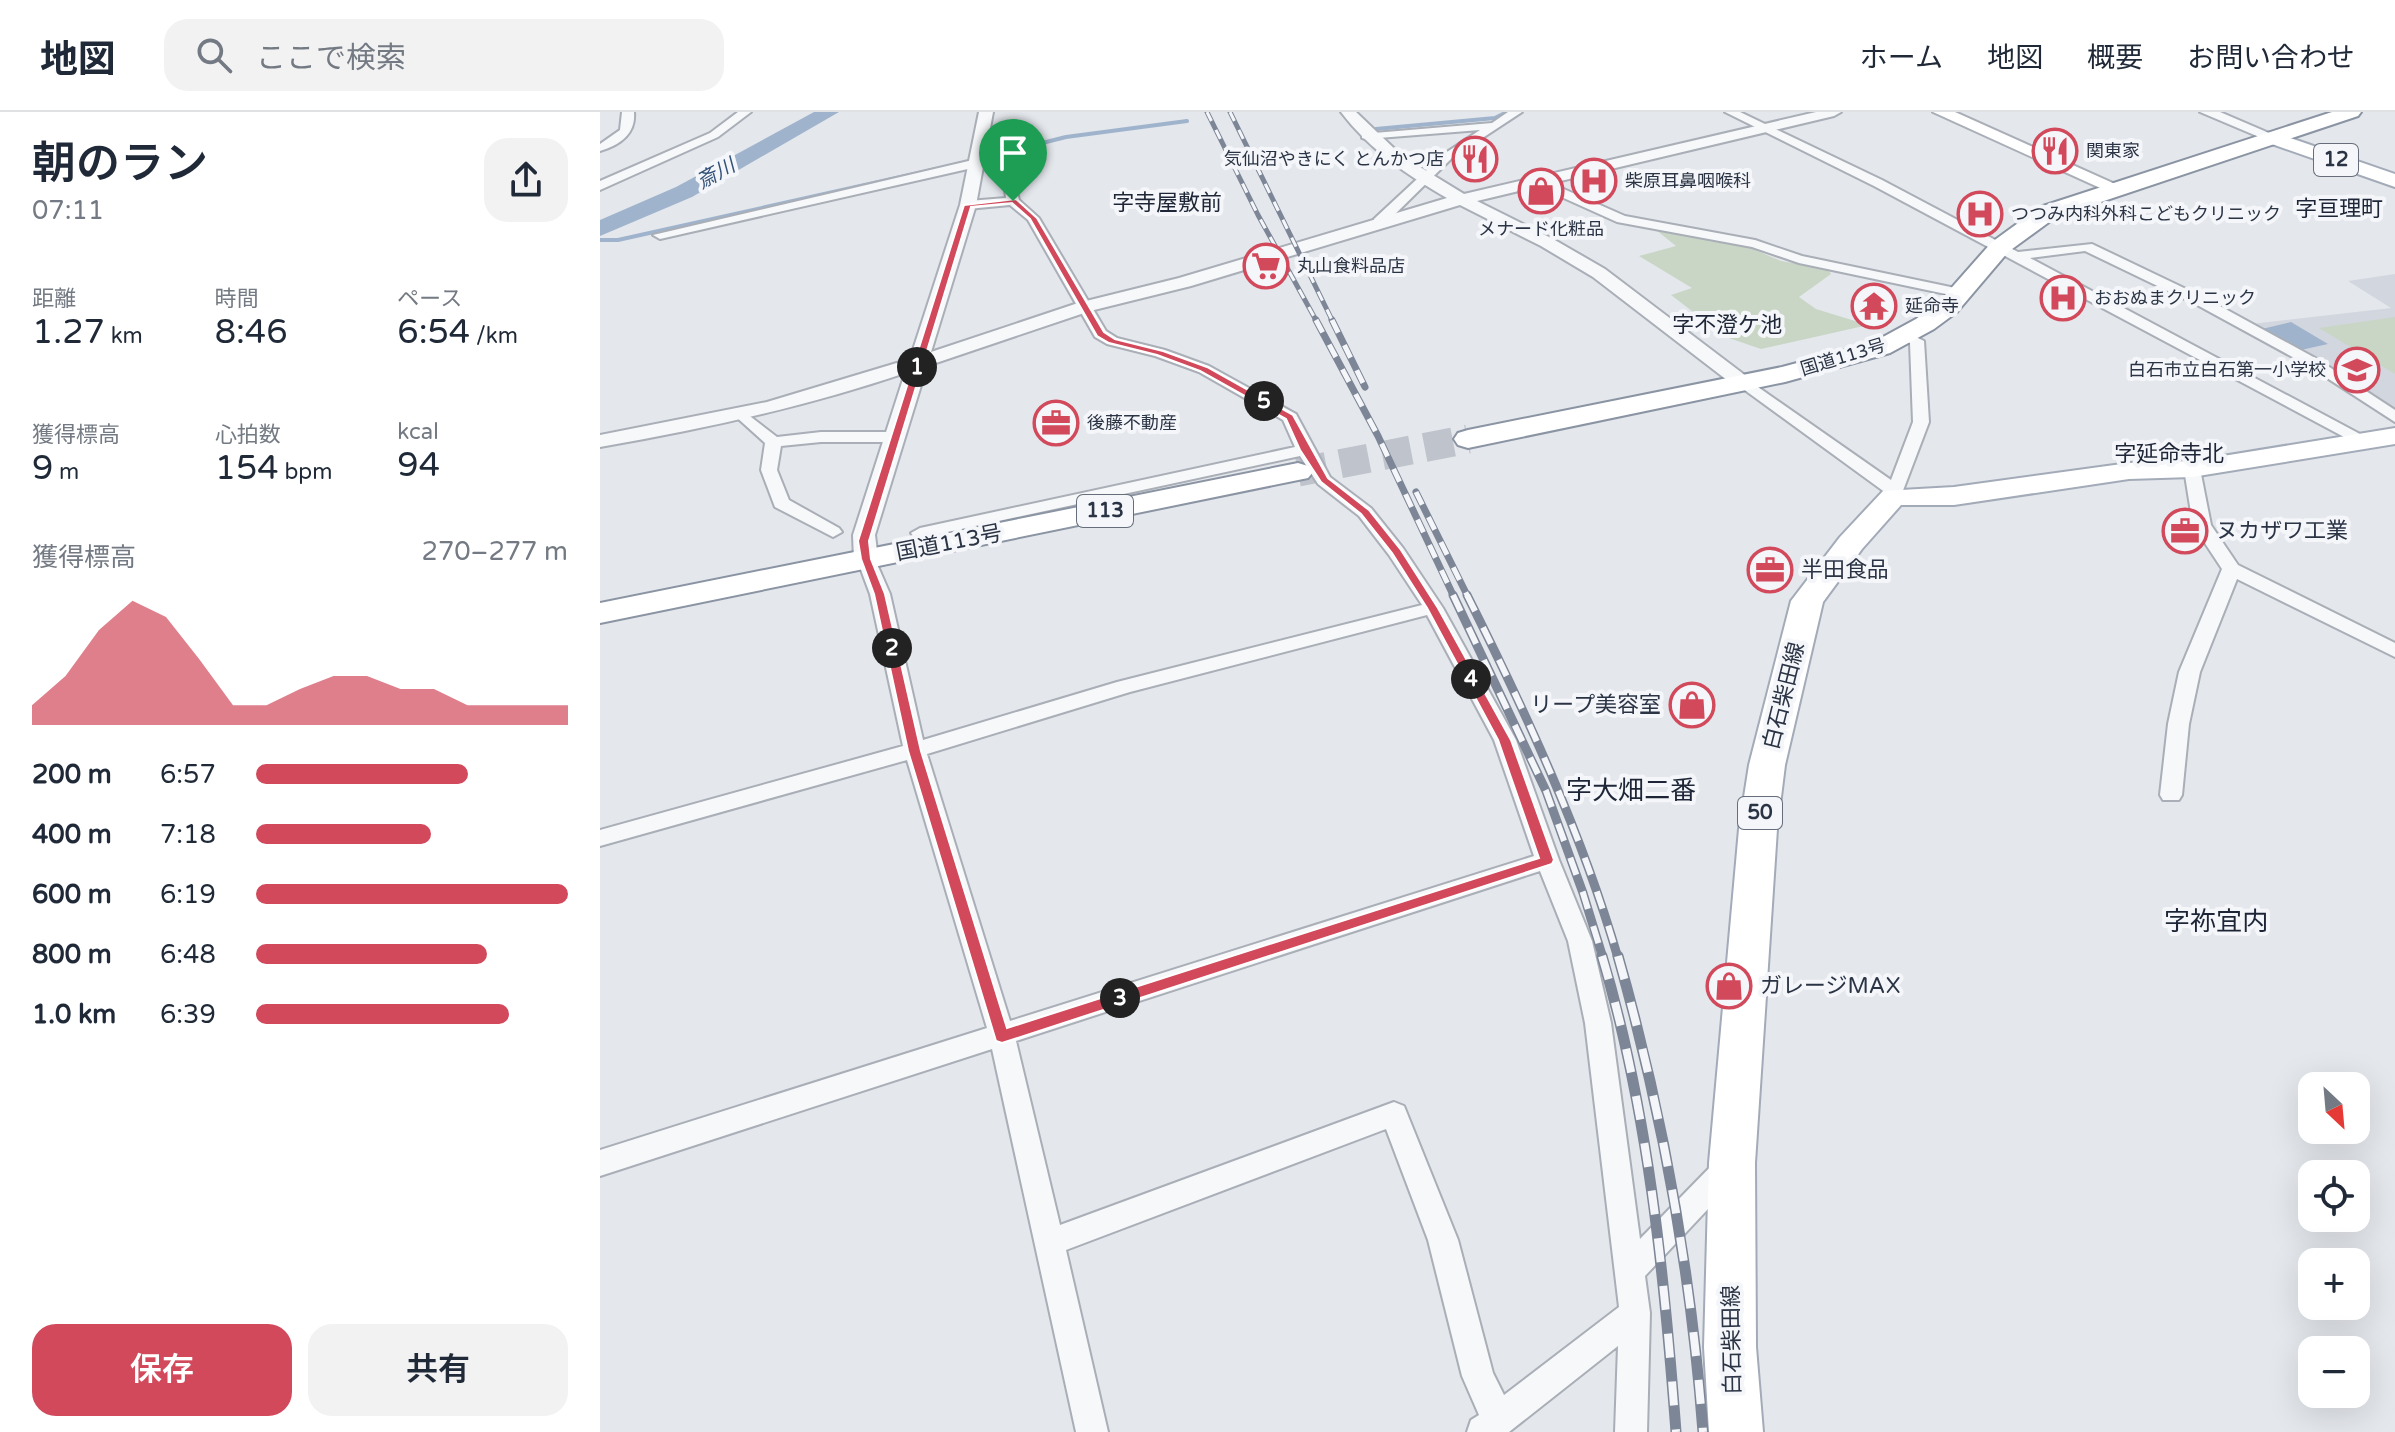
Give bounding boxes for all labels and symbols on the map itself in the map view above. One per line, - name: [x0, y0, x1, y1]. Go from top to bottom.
- pin: [979, 119, 1047, 201]
- restaurant icon: 関東家: [2031, 127, 2079, 175]
- restaurant icon: 気仙沼やきにく とんかつ店: [1451, 135, 1499, 183]
- place label: 関東家: [2086, 140, 2140, 162]
- road number: 12: [2314, 144, 2358, 176]
- place label: 気仙沼やきにく とんかつ店: [1224, 148, 1444, 170]
- water label: 斎川: [693, 153, 741, 194]
- hospital icon: 柴原耳鼻咽喉科: [1570, 157, 1618, 205]
- shop icon: メナード化粧品: [1517, 167, 1565, 215]
- place label: 柴原耳鼻咽喉科: [1625, 170, 1751, 192]
- district label: 字寺屋敷前: [1112, 190, 1222, 216]
- hospital icon: つつみ内科外科こどもクリニック: [1956, 190, 2004, 238]
- district label: 字亘理町: [2295, 196, 2383, 222]
- place label: つつみ内科外科こどもクリニック: [2011, 203, 2281, 225]
- place label: メナード化粧品: [1478, 218, 1604, 240]
- supermarket icon: 丸山食料品店: [1242, 242, 1290, 290]
- place label: 丸山食料品店: [1297, 255, 1405, 277]
- hospital icon: おおぬまクリニック: [2039, 274, 2087, 322]
- temple icon: 延命寺: [1850, 282, 1898, 330]
- place label: おおぬまクリニック: [2094, 287, 2256, 309]
- place label: 延命寺: [1905, 295, 1959, 317]
- district label: 字不澄ケ池: [1672, 312, 1782, 338]
- street label: 国道113号: [1798, 334, 1888, 380]
- school or university icon: 白石市立白石第一小学校: [2333, 346, 2381, 394]
- pin: 1: [897, 347, 937, 387]
- place label: 白石市立白石第一小学校: [2128, 359, 2326, 381]
- pin: 5: [1244, 381, 1284, 421]
- office icon: 後藤不動産: [1032, 399, 1080, 447]
- place label: 後藤不動産: [1087, 412, 1177, 434]
- district label: 字延命寺北: [2114, 441, 2224, 467]
- road number: 113: [1077, 495, 1133, 527]
- office icon: ヌカザワ工業: [2161, 507, 2209, 555]
- place label: ヌカザワ工業: [2216, 518, 2348, 544]
- street label: 国道113号: [894, 520, 1004, 566]
- office icon: 半田食品: [1746, 546, 1794, 594]
- place label: 半田食品: [1801, 557, 1889, 583]
- pin: 2: [872, 628, 912, 668]
- street label: 白石柴田線: [1758, 639, 1810, 753]
- pin: 4: [1451, 659, 1491, 699]
- shop icon: リープ美容室: [1668, 681, 1716, 729]
- place label: リープ美容室: [1530, 692, 1661, 718]
- district label: 字大畑二番: [1566, 775, 1696, 806]
- road number: 50: [1738, 797, 1782, 829]
- district label: 字祢宜内: [2164, 906, 2268, 937]
- shop icon: ガレージMAX: [1705, 962, 1753, 1010]
- place label: ガレージMAX: [1760, 973, 1901, 999]
- pin: 3: [1100, 978, 1140, 1018]
- north arrow: [2298, 1072, 2370, 1144]
- street label: 白石柴田線: [1718, 1285, 1746, 1395]

